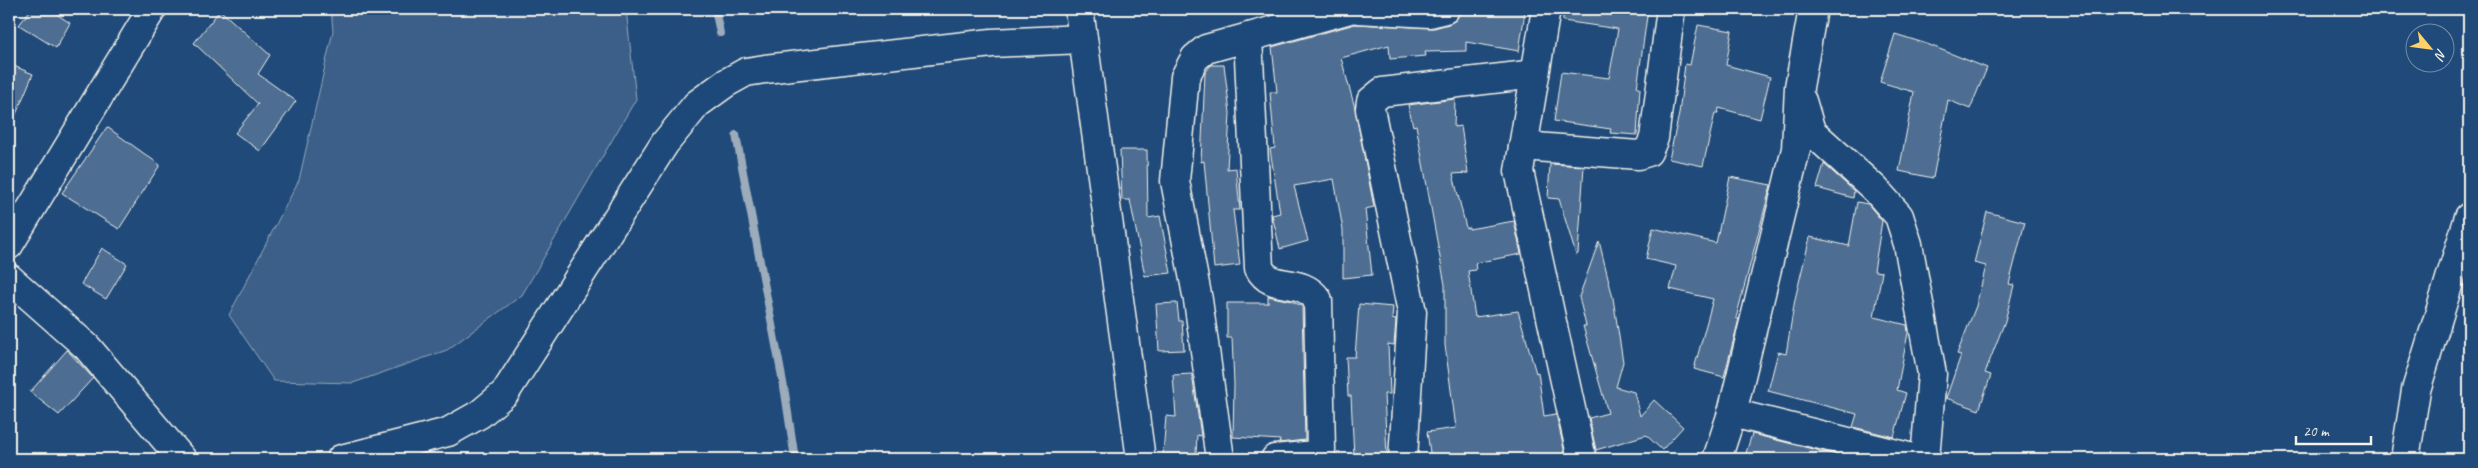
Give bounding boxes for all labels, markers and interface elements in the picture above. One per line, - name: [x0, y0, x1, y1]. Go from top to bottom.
- north arrow: [2406, 22, 2456, 72]
- text: N: [2430, 46, 2450, 64]
- scale bar: [2296, 413, 2370, 445]
- text: 20 m: [2303, 422, 2330, 441]

